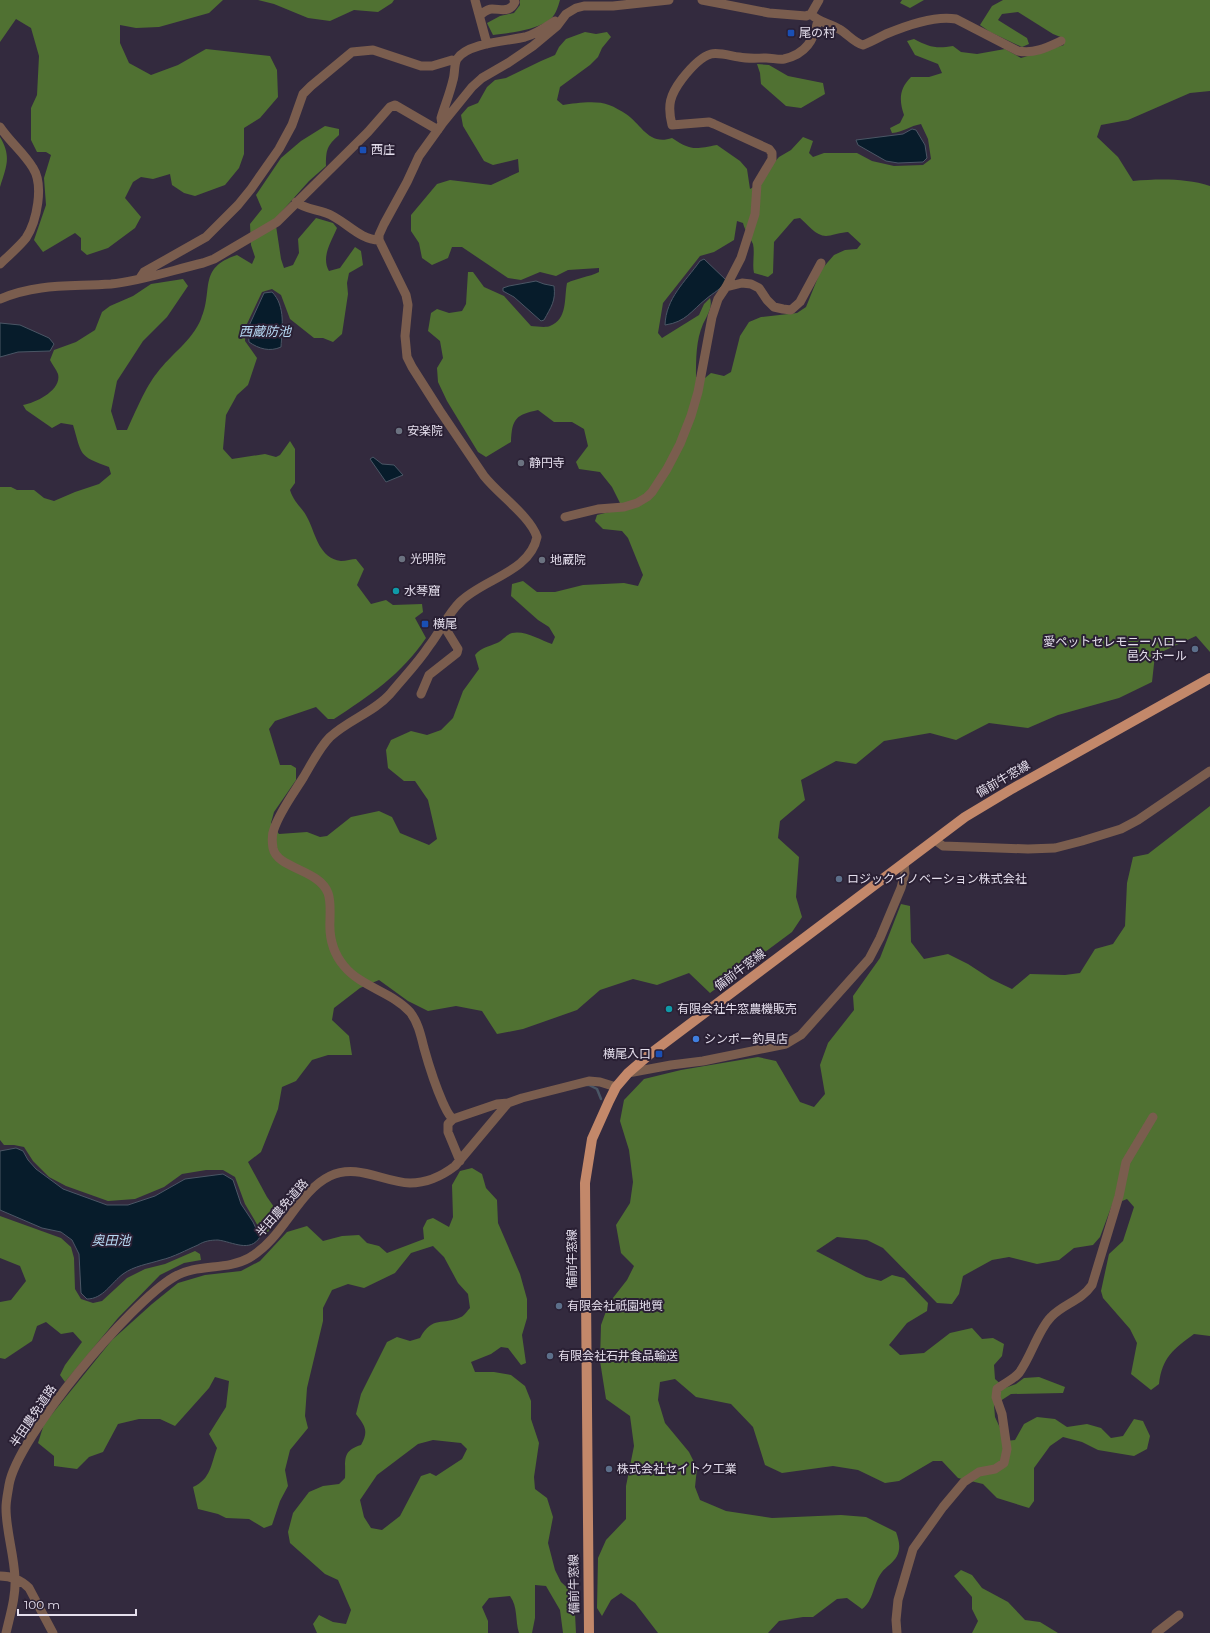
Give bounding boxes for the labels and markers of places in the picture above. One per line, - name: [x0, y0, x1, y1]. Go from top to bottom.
- place label: 尾の村: [799, 25, 836, 40]
- marker: 尾の村: [786, 28, 796, 38]
- place label: 西庄: [371, 142, 395, 157]
- marker: 西庄: [358, 145, 368, 155]
- place label: 安楽院: [407, 423, 443, 438]
- marker: 安楽院: [394, 426, 404, 436]
- place label: 静円寺: [529, 455, 565, 470]
- marker: 静円寺: [516, 458, 526, 468]
- place label: 光明院: [410, 551, 446, 566]
- place label: 地蔵院: [550, 552, 586, 567]
- marker: 光明院: [397, 554, 407, 564]
- marker: 地蔵院: [537, 555, 547, 565]
- place label: 水琴窟: [404, 583, 440, 598]
- marker: 水琴窟: [391, 586, 401, 596]
- place label: 横尾: [433, 616, 457, 631]
- marker: 横尾: [420, 619, 430, 629]
- place label: 愛ペットセレモニーハロー 邑久ホール: [1043, 634, 1187, 663]
- marker: 愛ペットセレモニーハロー 邑久ホール: [1190, 644, 1200, 654]
- place label: ロジックイノベーション株式会社: [847, 871, 1027, 886]
- marker: ロジックイノベーション株式会社: [834, 874, 844, 884]
- place label: 有限会社牛窓農機販売: [677, 1001, 797, 1016]
- marker: 有限会社牛窓農機販売: [664, 1004, 674, 1014]
- place label: シンポー釣具店: [704, 1031, 788, 1046]
- marker: シンポー釣具店: [691, 1034, 701, 1044]
- place label: 横尾入口: [603, 1046, 651, 1061]
- marker: 横尾入口: [654, 1049, 664, 1059]
- place label: 有限会社祇園地質: [567, 1298, 663, 1313]
- marker: 有限会社祇園地質: [554, 1301, 564, 1311]
- place label: 有限会社石井食品輸送: [558, 1348, 678, 1363]
- marker: 有限会社石井食品輸送: [545, 1351, 555, 1361]
- place label: 株式会社セイトク工業: [617, 1461, 737, 1476]
- marker: 株式会社セイトク工業: [604, 1464, 614, 1474]

